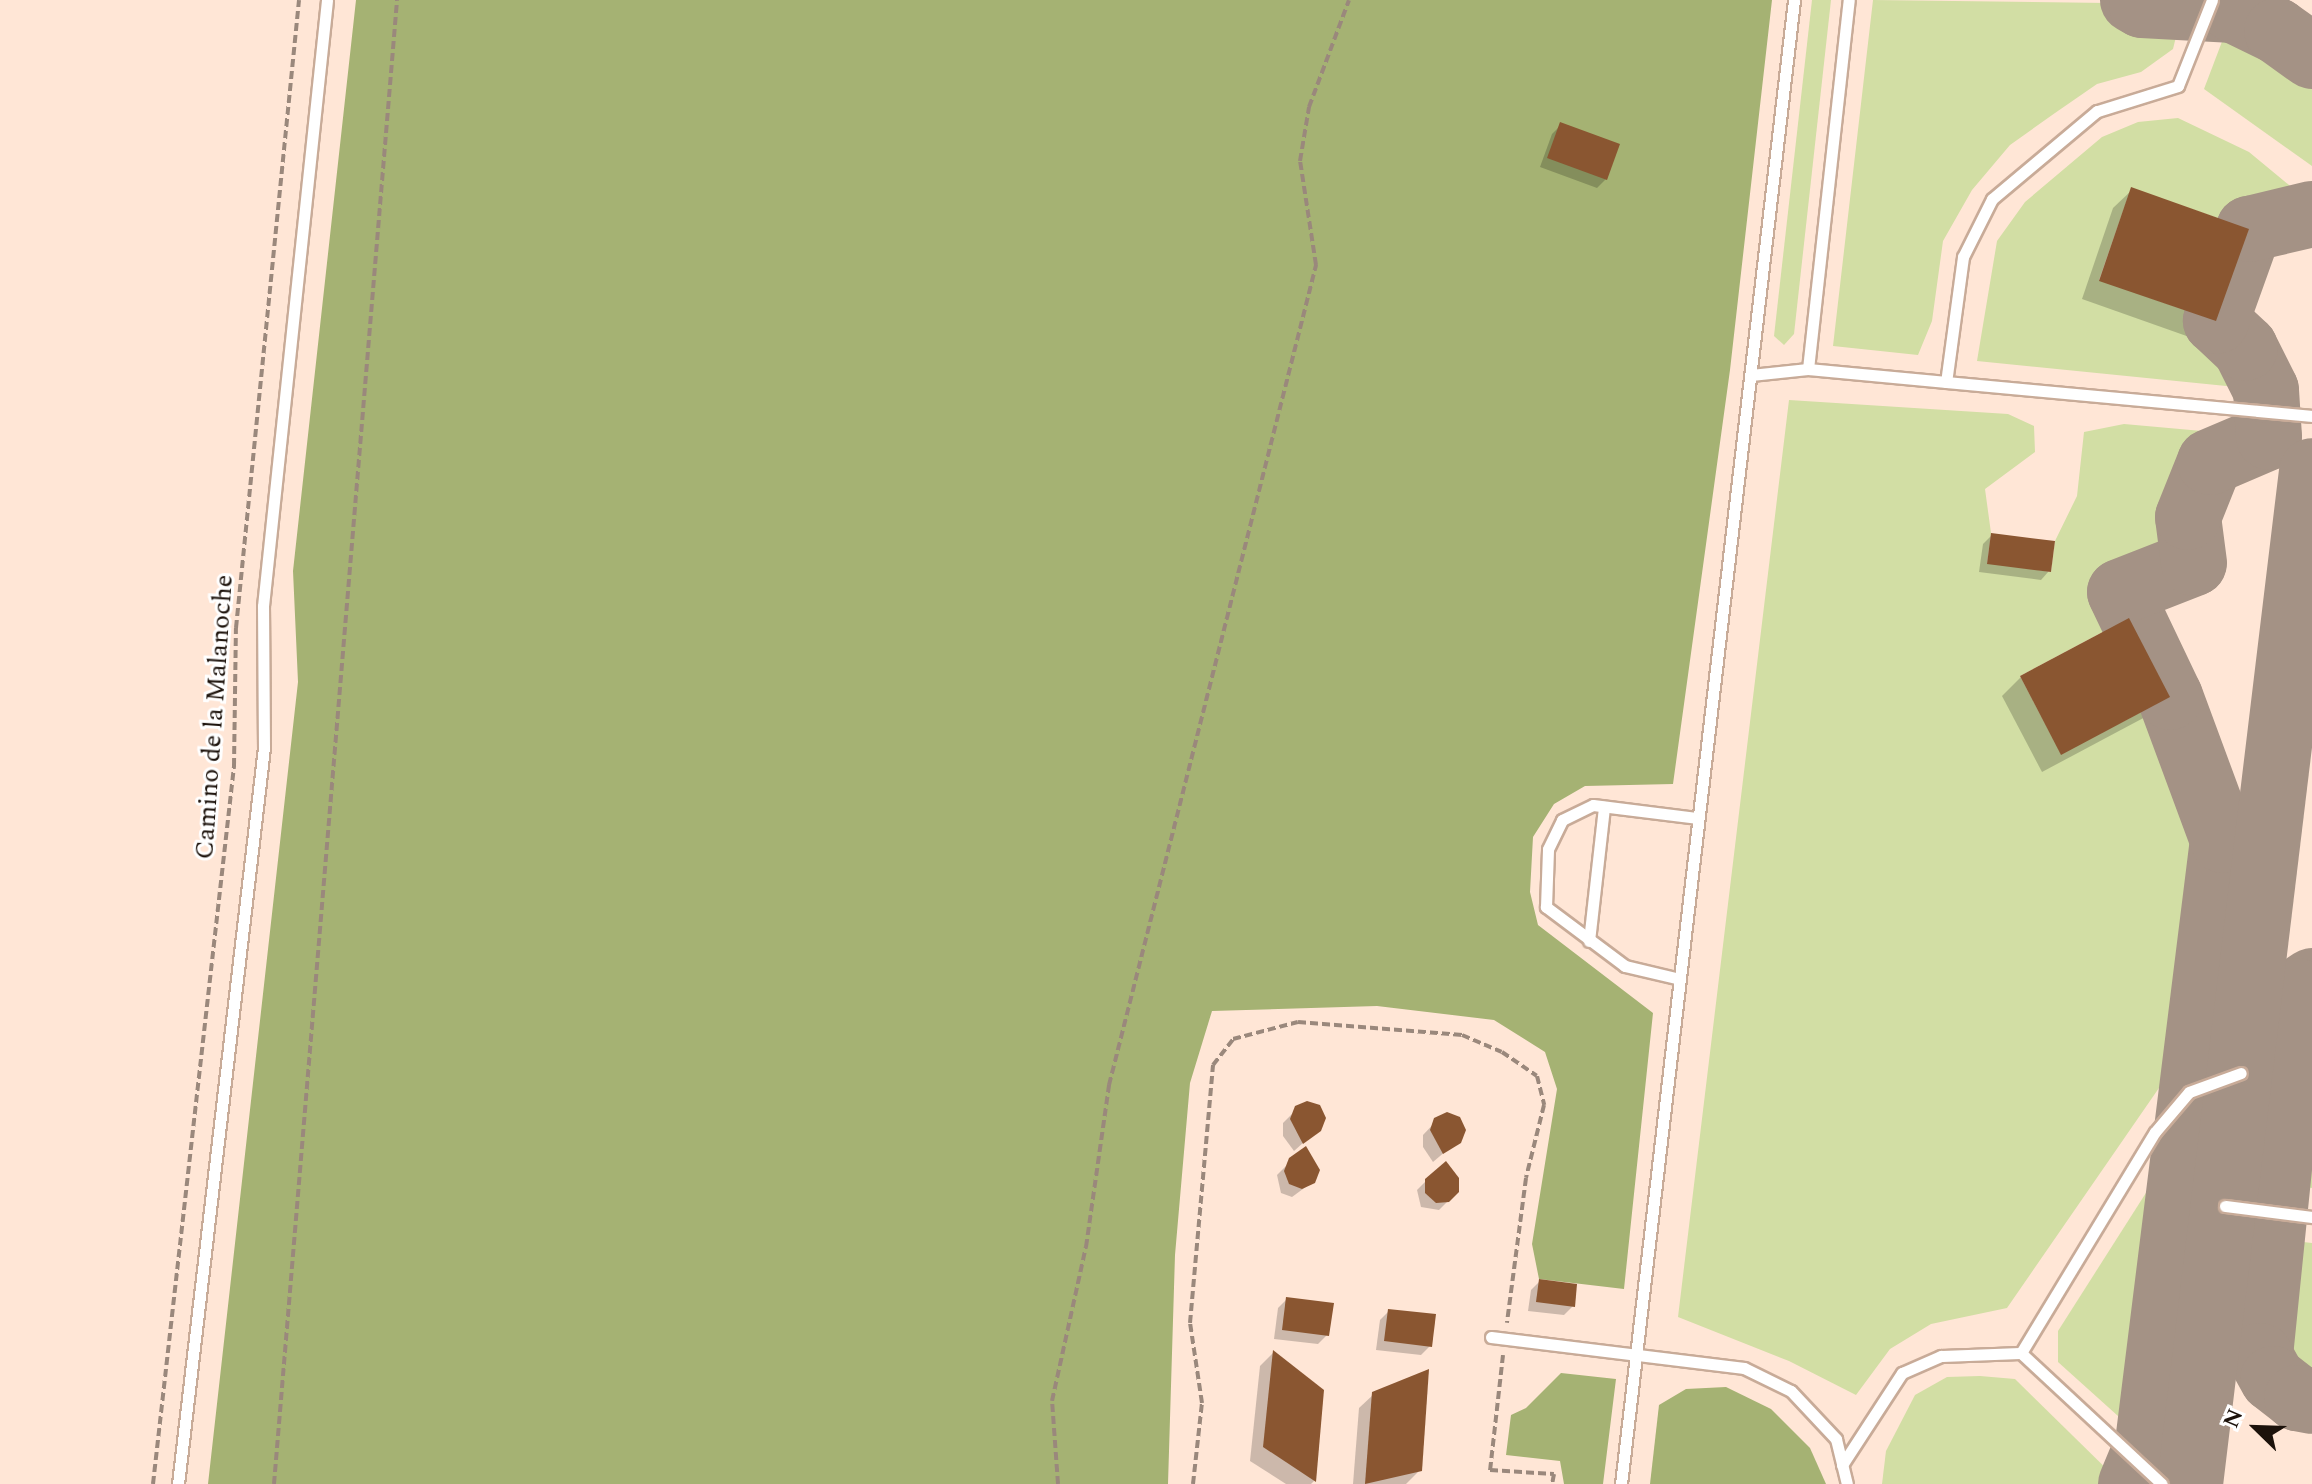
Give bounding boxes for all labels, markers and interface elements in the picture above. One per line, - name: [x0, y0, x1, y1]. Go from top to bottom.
- street label: Camino de la Malanoche: [189, 574, 241, 860]
- north arrow: [2216, 1388, 2296, 1468]
- text: N: [2215, 1404, 2252, 1433]

